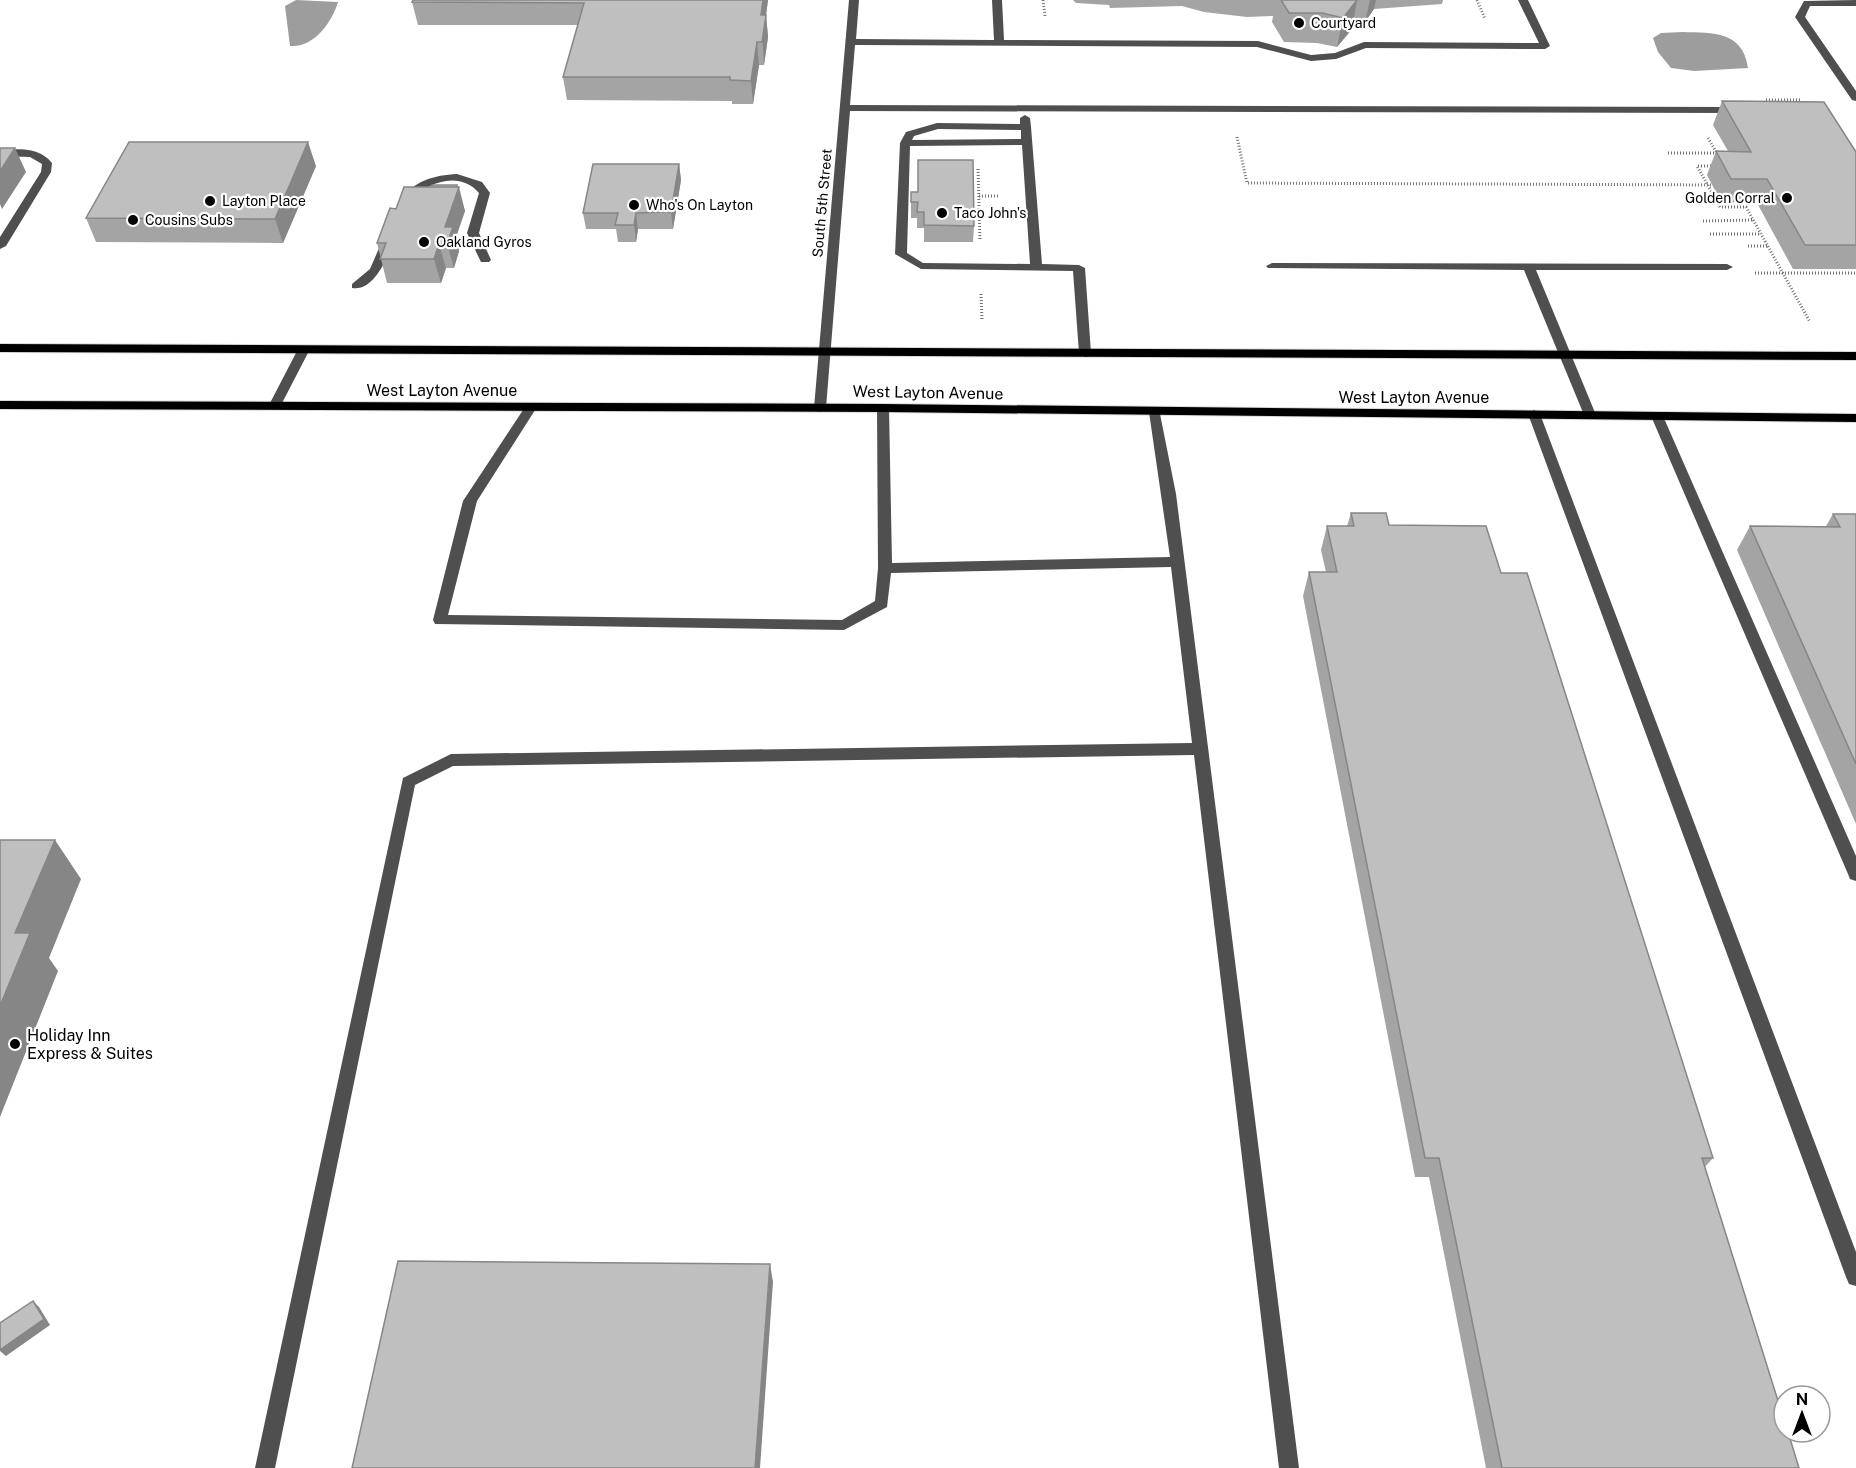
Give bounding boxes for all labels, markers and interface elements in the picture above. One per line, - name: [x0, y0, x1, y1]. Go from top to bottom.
- place label: Courtyard: [1311, 15, 1376, 31]
- marker: Courtyard: [1292, 16, 1306, 30]
- street label: South 5th Street: [809, 148, 835, 258]
- place label: Golden Corral: [1685, 190, 1775, 206]
- marker: Golden Corral: [1780, 191, 1794, 205]
- place label: Layton Place: [222, 193, 306, 209]
- marker: Layton Place: [203, 194, 217, 208]
- place label: Who's On Layton: [646, 197, 753, 213]
- marker: Who's On Layton: [627, 198, 641, 212]
- place label: Taco John's: [954, 205, 1026, 221]
- marker: Taco John's: [935, 206, 949, 220]
- place label: Cousins Subs: [145, 212, 233, 228]
- marker: Cousins Subs: [126, 213, 140, 227]
- place label: Oakland Gyros: [436, 234, 532, 250]
- marker: Oakland Gyros: [417, 235, 431, 249]
- street label: West Layton Avenue: [367, 381, 517, 400]
- street label: West Layton Avenue: [852, 382, 1004, 403]
- street label: West Layton Avenue: [1339, 388, 1489, 407]
- place label: Holiday Inn Express & Suites: [27, 1026, 153, 1063]
- marker: Holiday Inn Express & Suites: [8, 1037, 22, 1051]
- north arrow: [1772, 1384, 1832, 1444]
- text: N: [1796, 1390, 1808, 1409]

